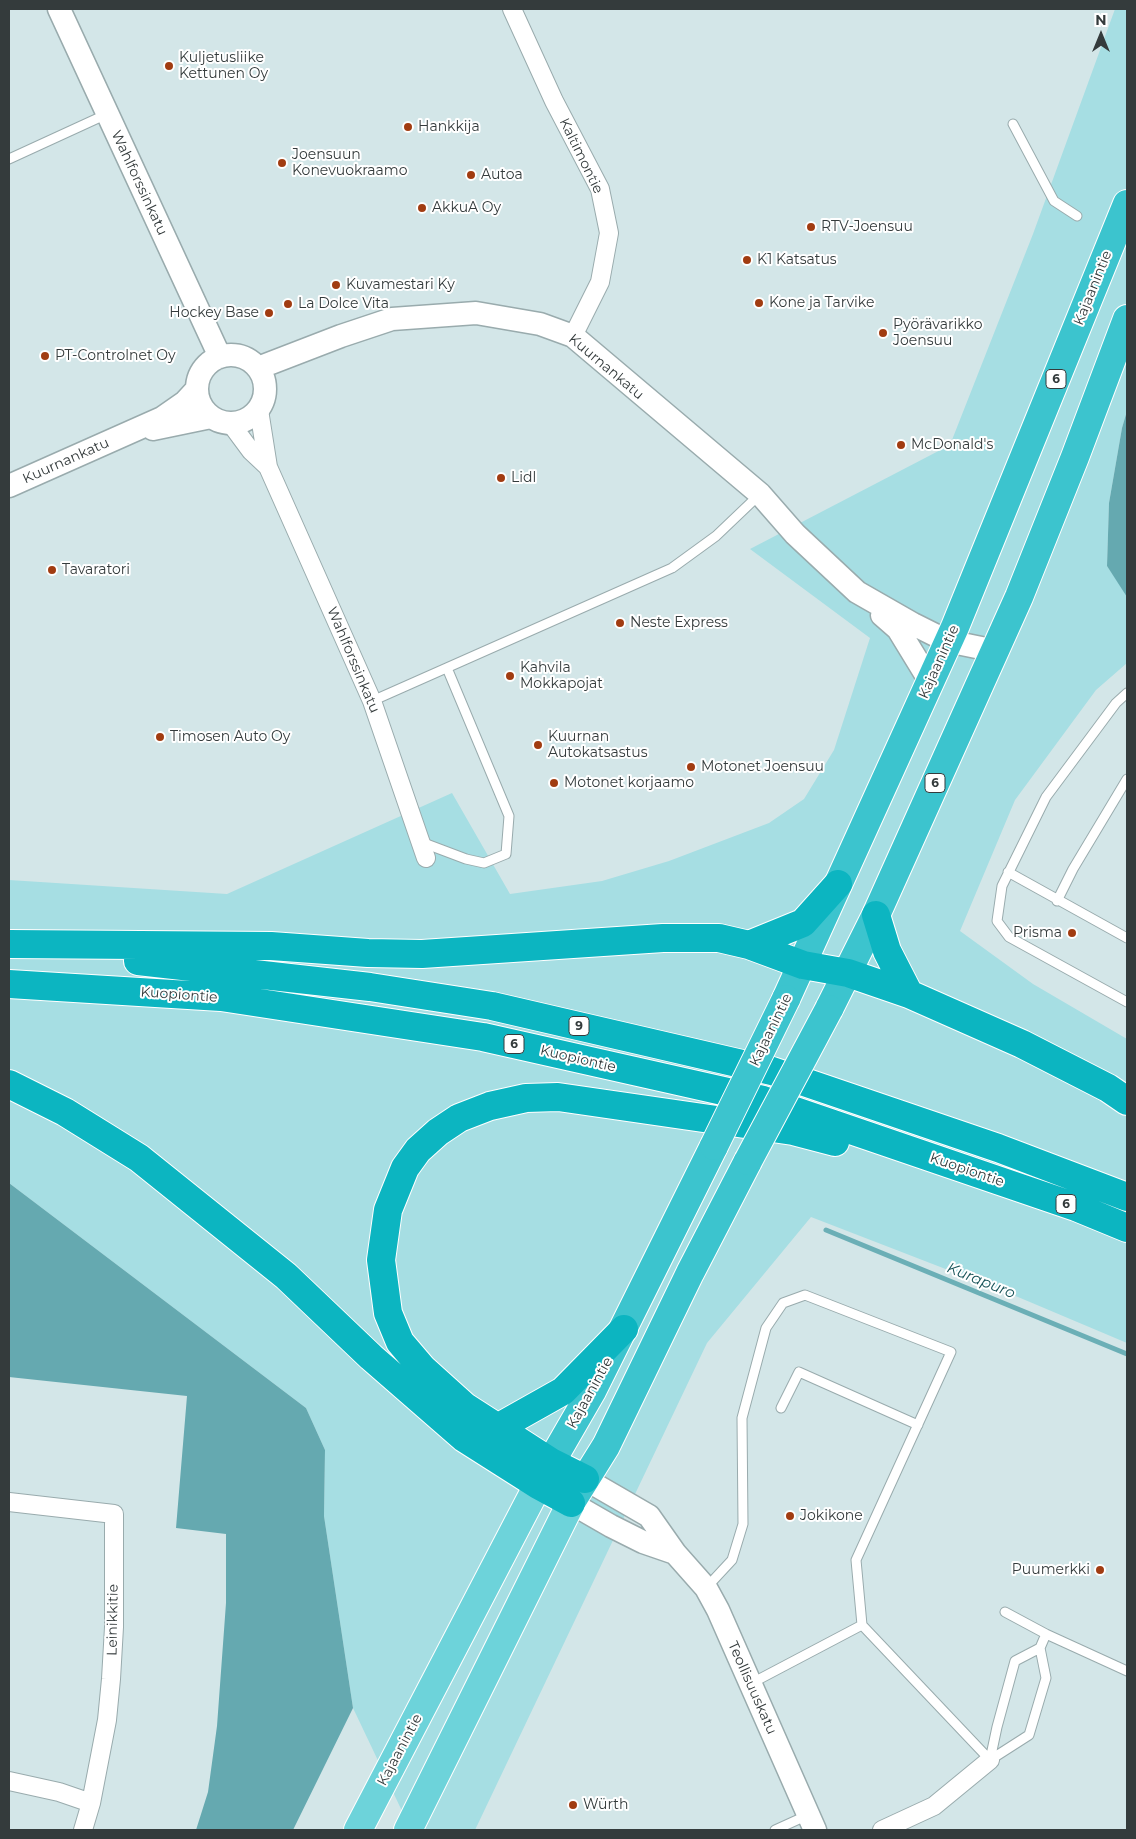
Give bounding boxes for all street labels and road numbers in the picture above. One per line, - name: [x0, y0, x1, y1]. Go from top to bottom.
- street label: Kaltimontie: [555, 115, 607, 197]
- street label: Wahlforssinkatu: [107, 128, 171, 238]
- street label: Kajaanintie: [1070, 248, 1116, 328]
- street label: Kuurnankatu: [565, 331, 647, 403]
- road number: 6: [1046, 369, 1066, 388]
- street label: Kuurnankatu: [20, 434, 112, 488]
- street label: Wahlforssinkatu: [323, 604, 383, 716]
- street label: Kajaanintie: [915, 623, 963, 701]
- road number: 6: [925, 774, 945, 792]
- street label: Kuopiontie: [140, 984, 218, 1006]
- street label: Kajaanintie: [746, 991, 796, 1069]
- road number: 9: [569, 1016, 589, 1036]
- road number: 6: [504, 1034, 524, 1054]
- street label: Kuopiontie: [538, 1042, 618, 1076]
- street label: Kuopiontie: [928, 1149, 1006, 1191]
- road number: 6: [1056, 1194, 1076, 1214]
- street label: Kajaanintie: [564, 1354, 616, 1432]
- street label: Leinikkitie: [104, 1584, 122, 1656]
- street label: Teollisuuskatu: [724, 1639, 780, 1737]
- street label: Kajaanintie: [374, 1711, 426, 1789]

